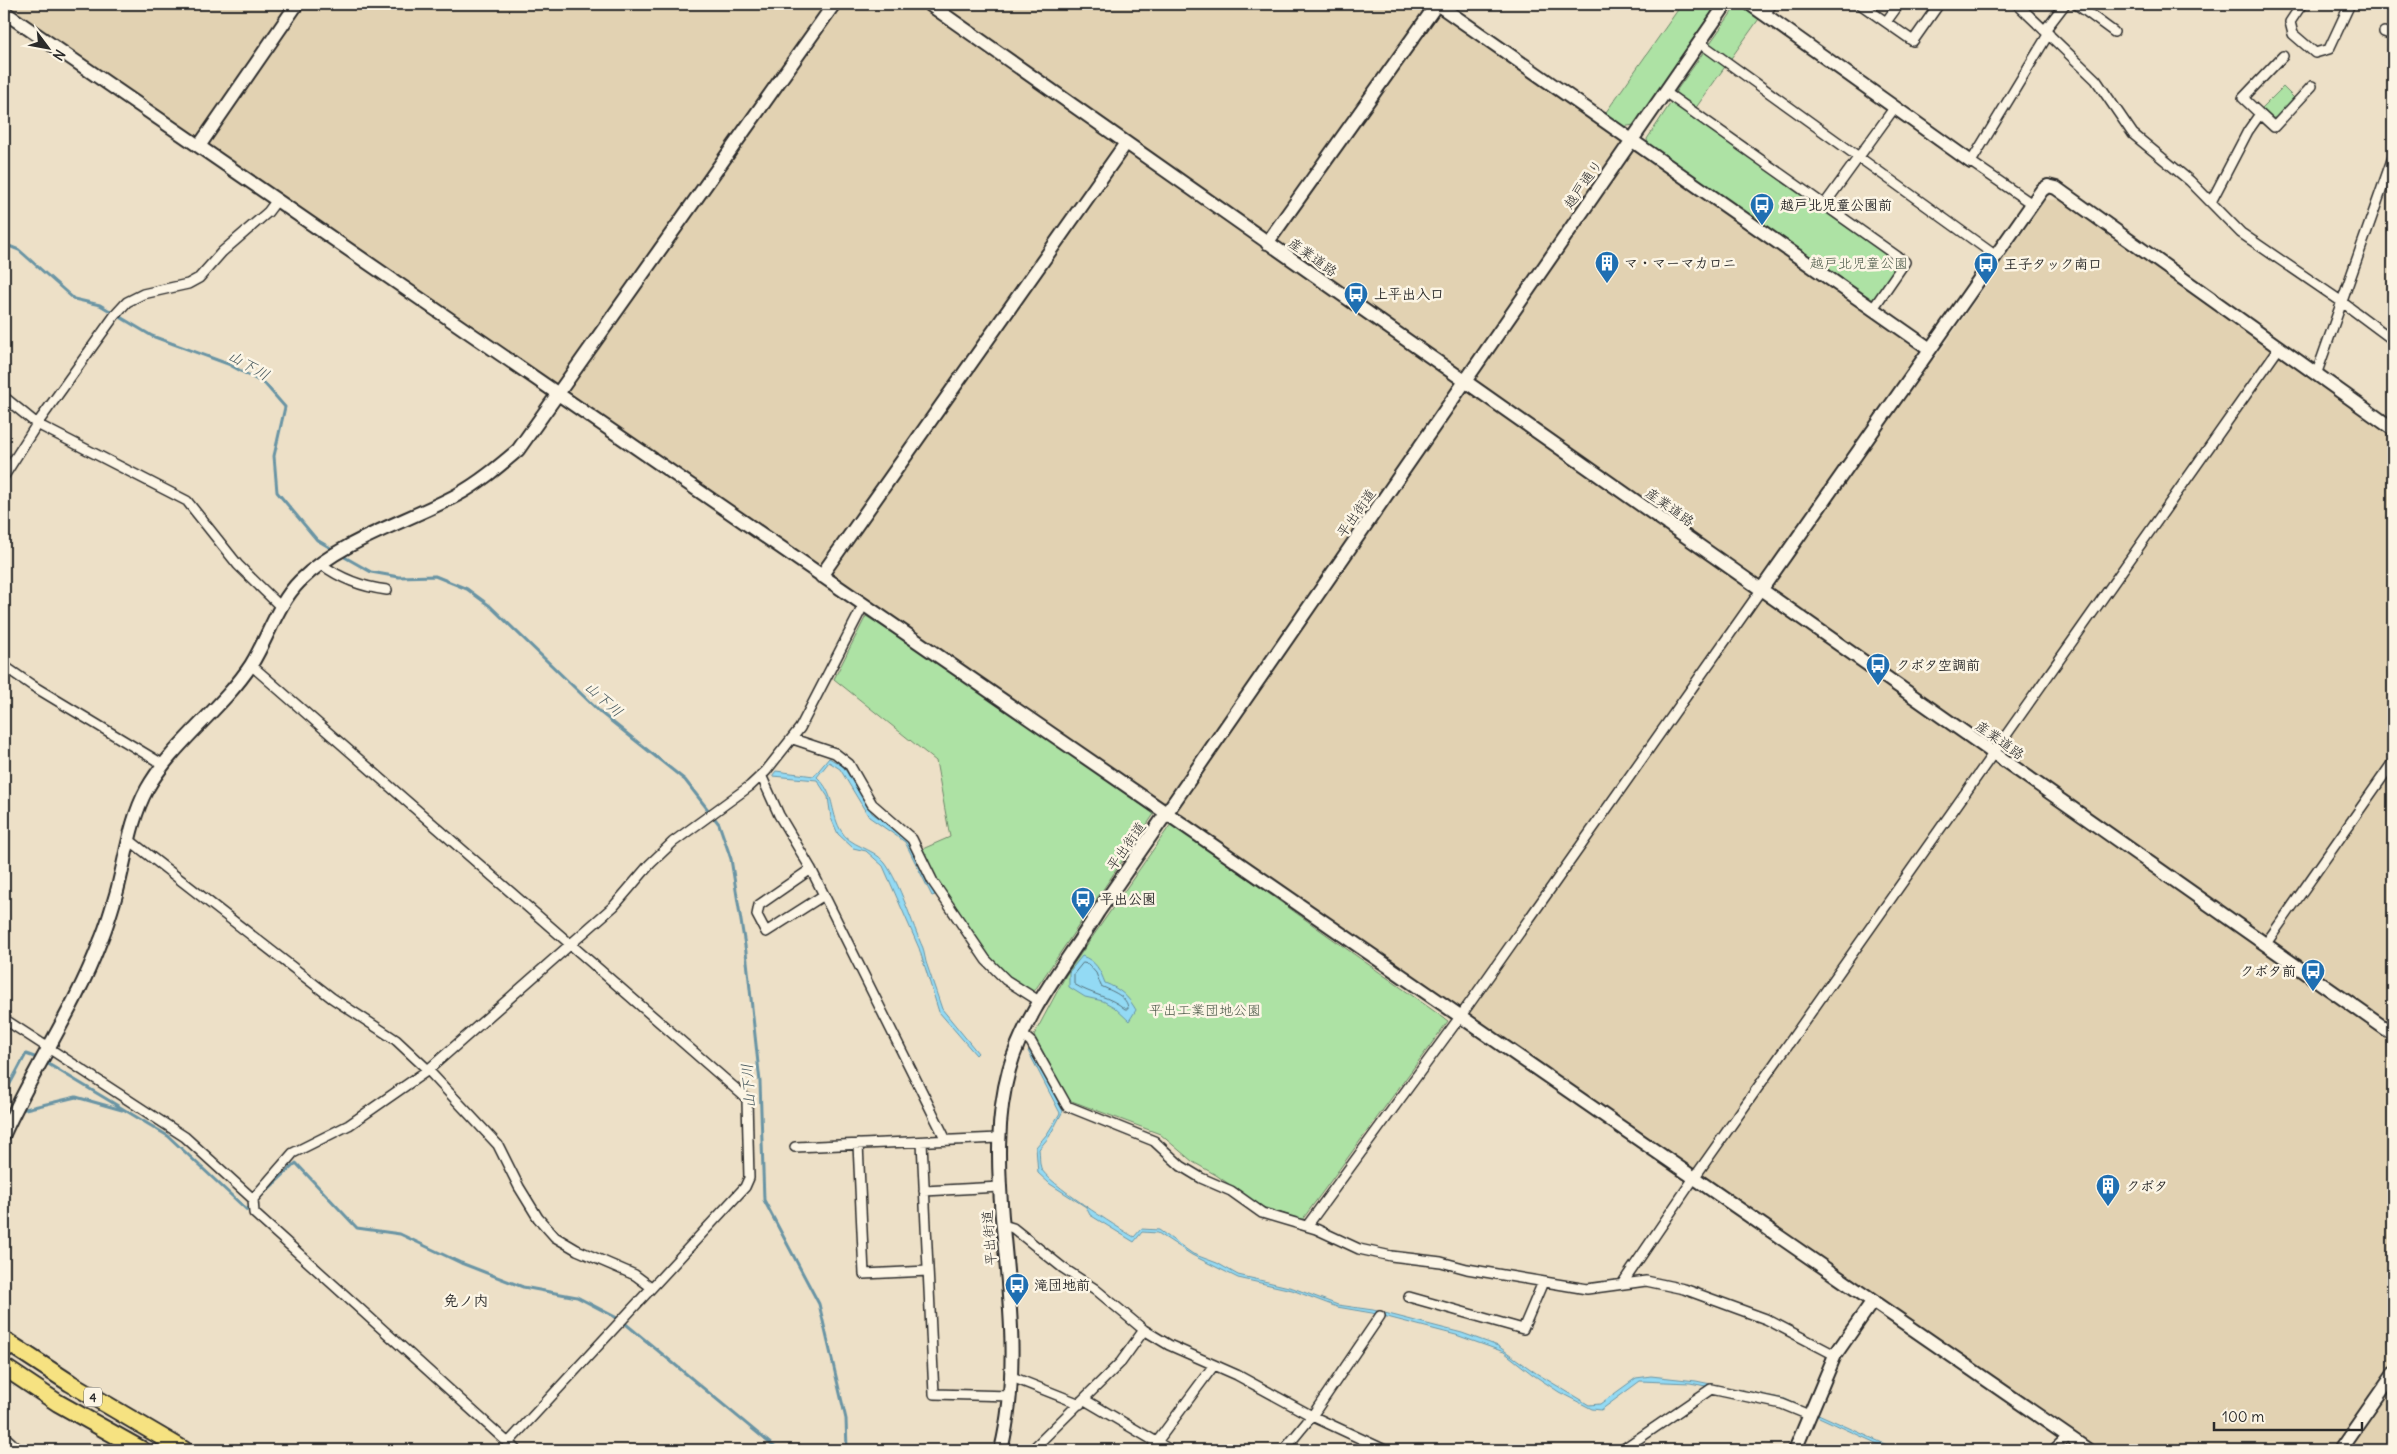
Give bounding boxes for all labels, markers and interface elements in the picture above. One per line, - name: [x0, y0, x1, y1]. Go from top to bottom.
- north arrow: [22, 22, 72, 72]
- text: N: [49, 46, 69, 64]
- street label: 越戸通り: [1560, 156, 1606, 212]
- bus stop icon: 越戸北児童公園前: [1749, 192, 1775, 226]
- place label: 越戸北児童公園前: [1780, 196, 1892, 214]
- street label: 産業道路: [1285, 234, 1341, 280]
- building icon: マ・マーマカロニ: [1594, 250, 1620, 284]
- bus stop icon: 王子タック南口: [1973, 251, 1999, 285]
- place label: マ・マーマカロニ: [1624, 254, 1737, 272]
- park label: 越戸北児童公園: [1810, 254, 1908, 272]
- place label: 王子タック南口: [2004, 255, 2102, 273]
- bus stop icon: 上平出入口: [1343, 281, 1369, 315]
- place label: 上平出入口: [1374, 285, 1444, 303]
- water label: 山下川: [225, 346, 273, 384]
- street label: 産業道路: [1642, 484, 1698, 530]
- street label: 平出街道: [1333, 485, 1379, 541]
- bus stop icon: クボタ空調前: [1865, 652, 1891, 686]
- place label: クボタ空調前: [1896, 656, 1980, 674]
- water label: 山下川: [581, 677, 627, 721]
- street label: 産業道路: [1972, 717, 2028, 763]
- street label: 平出街道: [1103, 818, 1149, 874]
- bus stop icon: 平出公園: [1070, 886, 1096, 920]
- place label: 平出公園: [1100, 890, 1156, 908]
- bus stop icon: クボタ前: [2300, 958, 2326, 992]
- place label: クボタ前: [2240, 962, 2296, 980]
- park label: 平出工業団地公園: [1149, 1001, 1261, 1019]
- water label: 山下川: [737, 1063, 759, 1109]
- building icon: クボタ: [2095, 1173, 2121, 1207]
- place label: クボタ: [2126, 1177, 2168, 1195]
- street label: 平出街道: [978, 1209, 1000, 1267]
- bus stop icon: 滝団地前: [1004, 1272, 1030, 1306]
- place label: 滝団地前: [1034, 1276, 1090, 1294]
- district label: 免ノ内: [443, 1291, 489, 1310]
- road number: 4: [84, 1388, 102, 1406]
- scale bar: [2214, 1399, 2362, 1431]
- text: 100 m: [2222, 1407, 2264, 1426]

